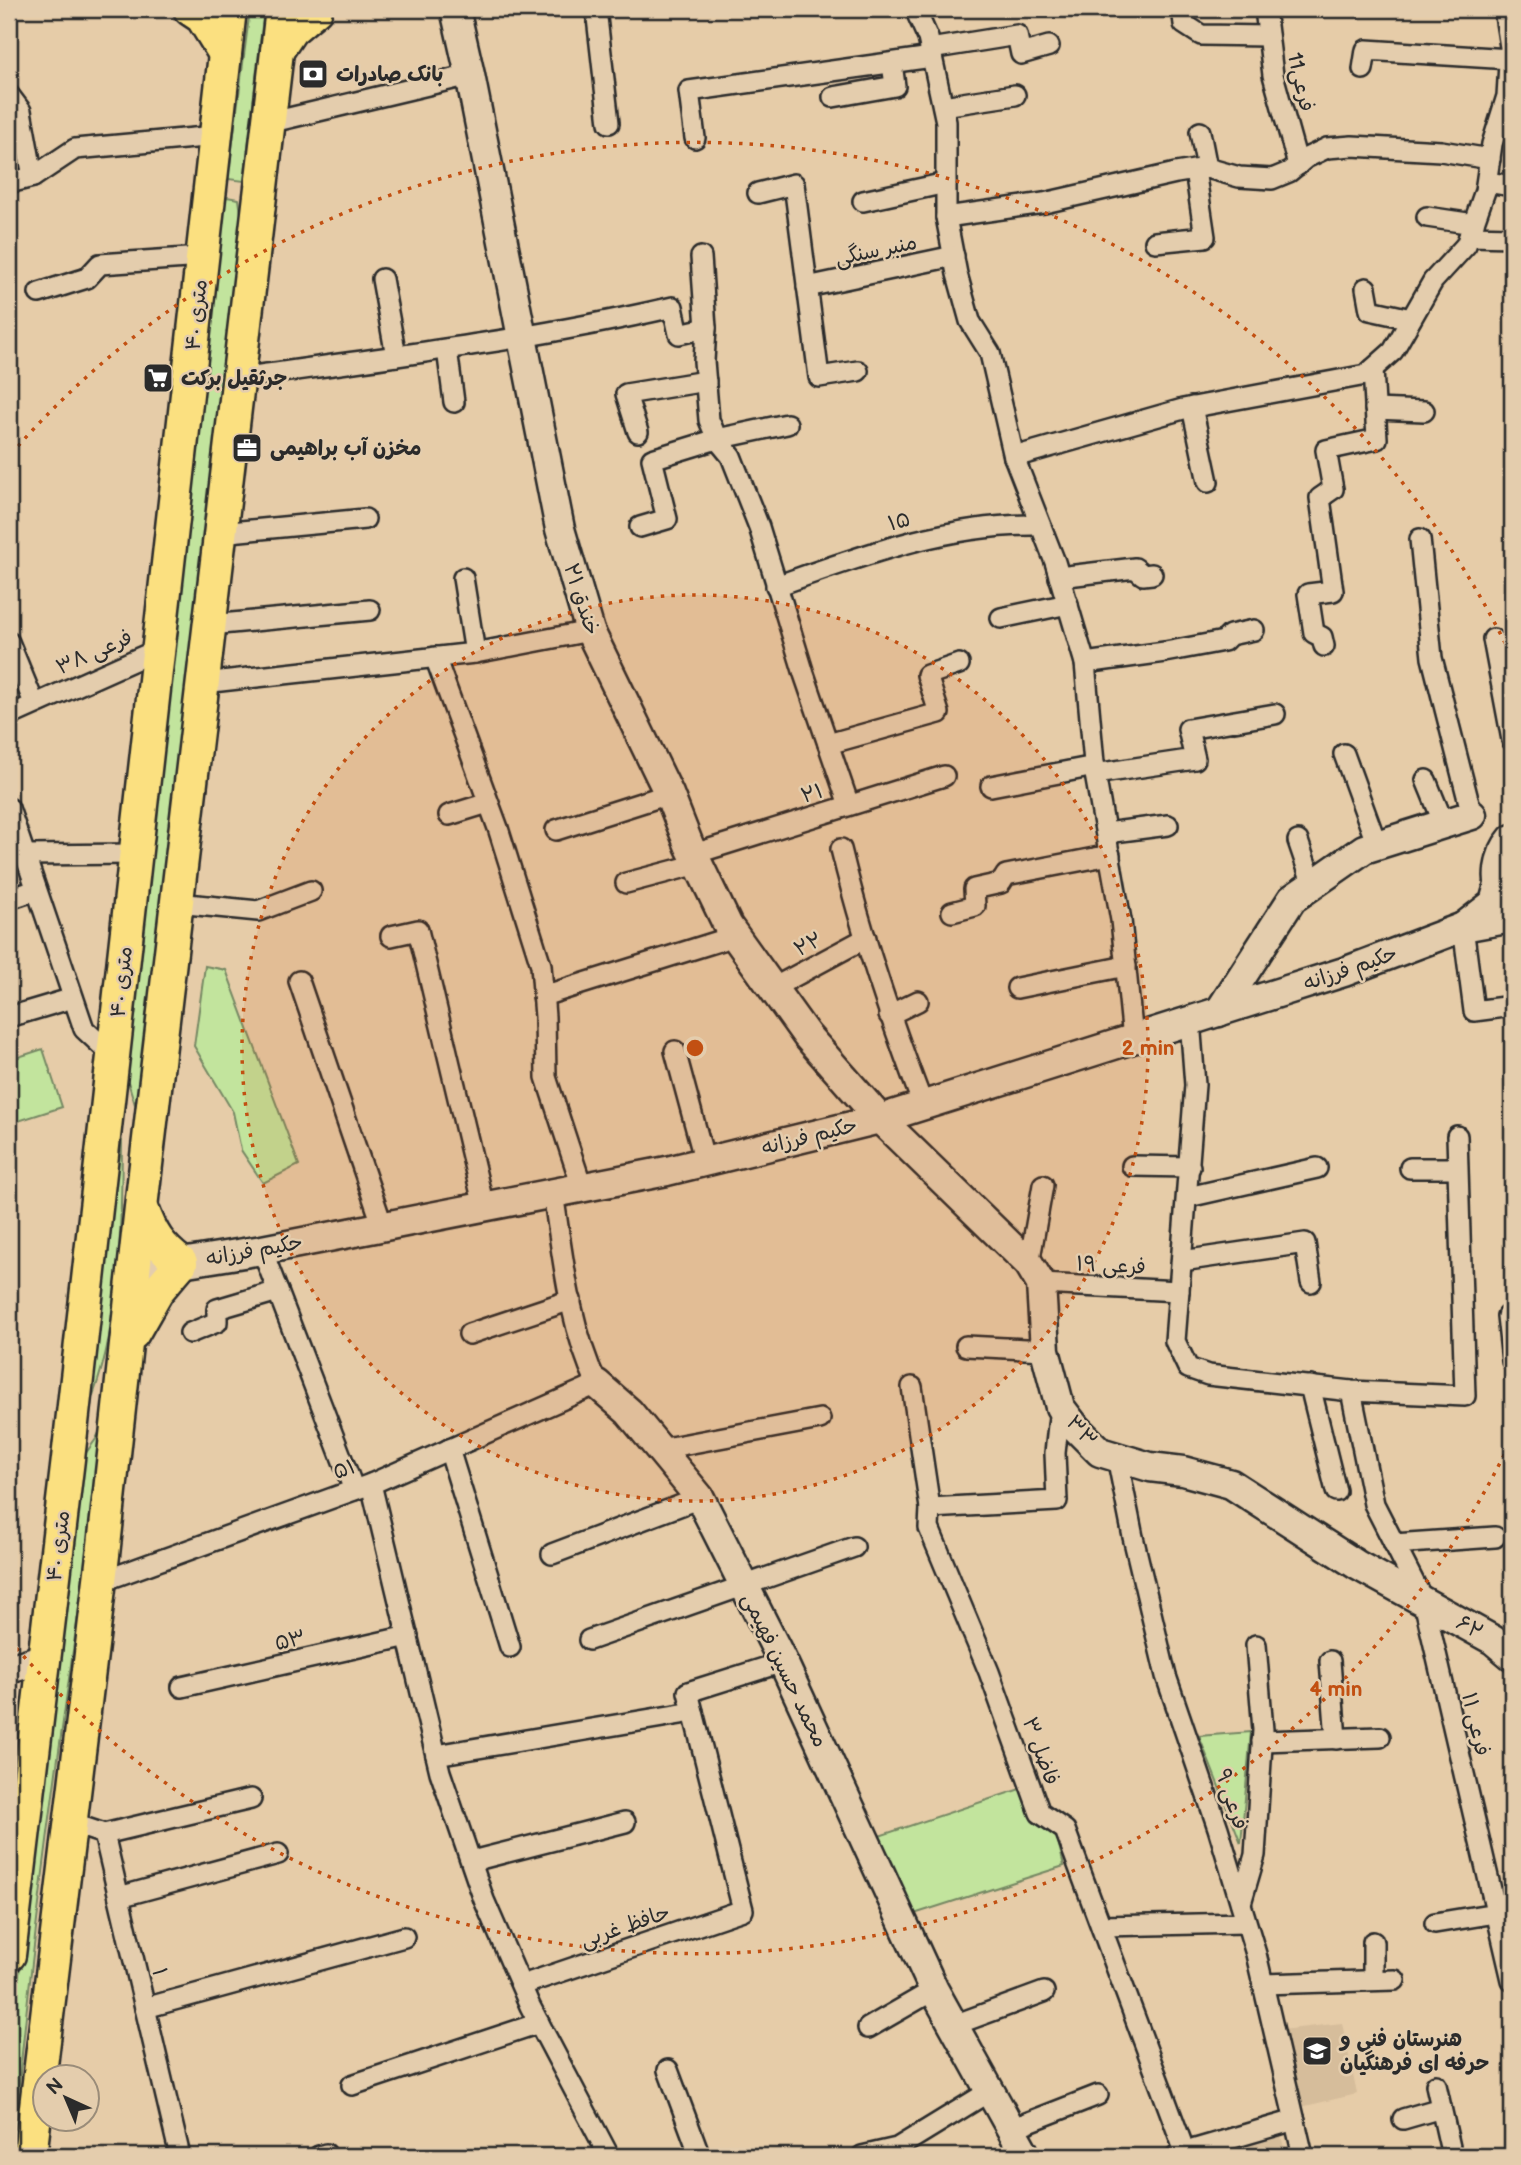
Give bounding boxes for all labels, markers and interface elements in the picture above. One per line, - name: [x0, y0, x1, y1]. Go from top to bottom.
- street label: فرعی11: [1281, 50, 1319, 114]
- bank icon: بانک صادرات: [296, 57, 330, 91]
- place label: بانک صادرات: [336, 62, 443, 87]
- street label: منبر سنگی: [833, 230, 920, 272]
- street label: ۴۰ متری: [180, 278, 213, 352]
- supermarket icon: جرثقیل برکت: [141, 361, 175, 395]
- place label: جرثقیل برکت: [181, 366, 287, 391]
- office icon: مخزن آب براهیمی: [230, 431, 264, 465]
- place label: مخزن آب براهیمی: [270, 436, 421, 461]
- street label: ۱۵: [885, 506, 913, 537]
- street label: ۲۱ خندق: [558, 560, 605, 638]
- street label: فرعی ۳۸: [52, 625, 137, 681]
- street label: ۲۱: [798, 778, 826, 809]
- street label: ۲۲: [790, 927, 827, 962]
- street label: حکیم فرزانه: [1300, 941, 1402, 999]
- street label: ۴۰ متری: [105, 945, 138, 1019]
- centre of rings: [683, 1036, 707, 1060]
- text: 2 min: [1121, 1036, 1175, 1061]
- street label: حکیم فرزانه: [758, 1112, 861, 1163]
- street label: حکیم فرزانه: [204, 1230, 305, 1274]
- street label: فرعی ۱۹: [1075, 1251, 1147, 1281]
- street label: ۳۳: [1061, 1410, 1102, 1452]
- street label: ۵۱: [329, 1454, 359, 1485]
- street label: ۴۰ متری: [42, 1509, 75, 1583]
- street label: محمد حسین فهیمی: [735, 1589, 833, 1752]
- street label: ۶۲: [1452, 1610, 1488, 1645]
- street label: ۵۳: [272, 1625, 308, 1656]
- text: 4 min: [1310, 1677, 1362, 1702]
- street label: فرعی ۱۱: [1455, 1690, 1495, 1758]
- street label: فاضل ۳: [1017, 1714, 1064, 1789]
- street label: فرعی ۹: [1209, 1766, 1253, 1833]
- street label: حافظ غربی: [577, 1900, 674, 1954]
- street label: ۱: [146, 1966, 173, 1979]
- place label: هنرستان فنی و حرفه ای فرهنگیان: [1338, 2027, 1489, 2076]
- school or university icon: هنرستان فنی و حرفه ای فرهنگیان: [1300, 2034, 1334, 2068]
- north arrow: [32, 2064, 102, 2134]
- text: N: [42, 2074, 68, 2100]

